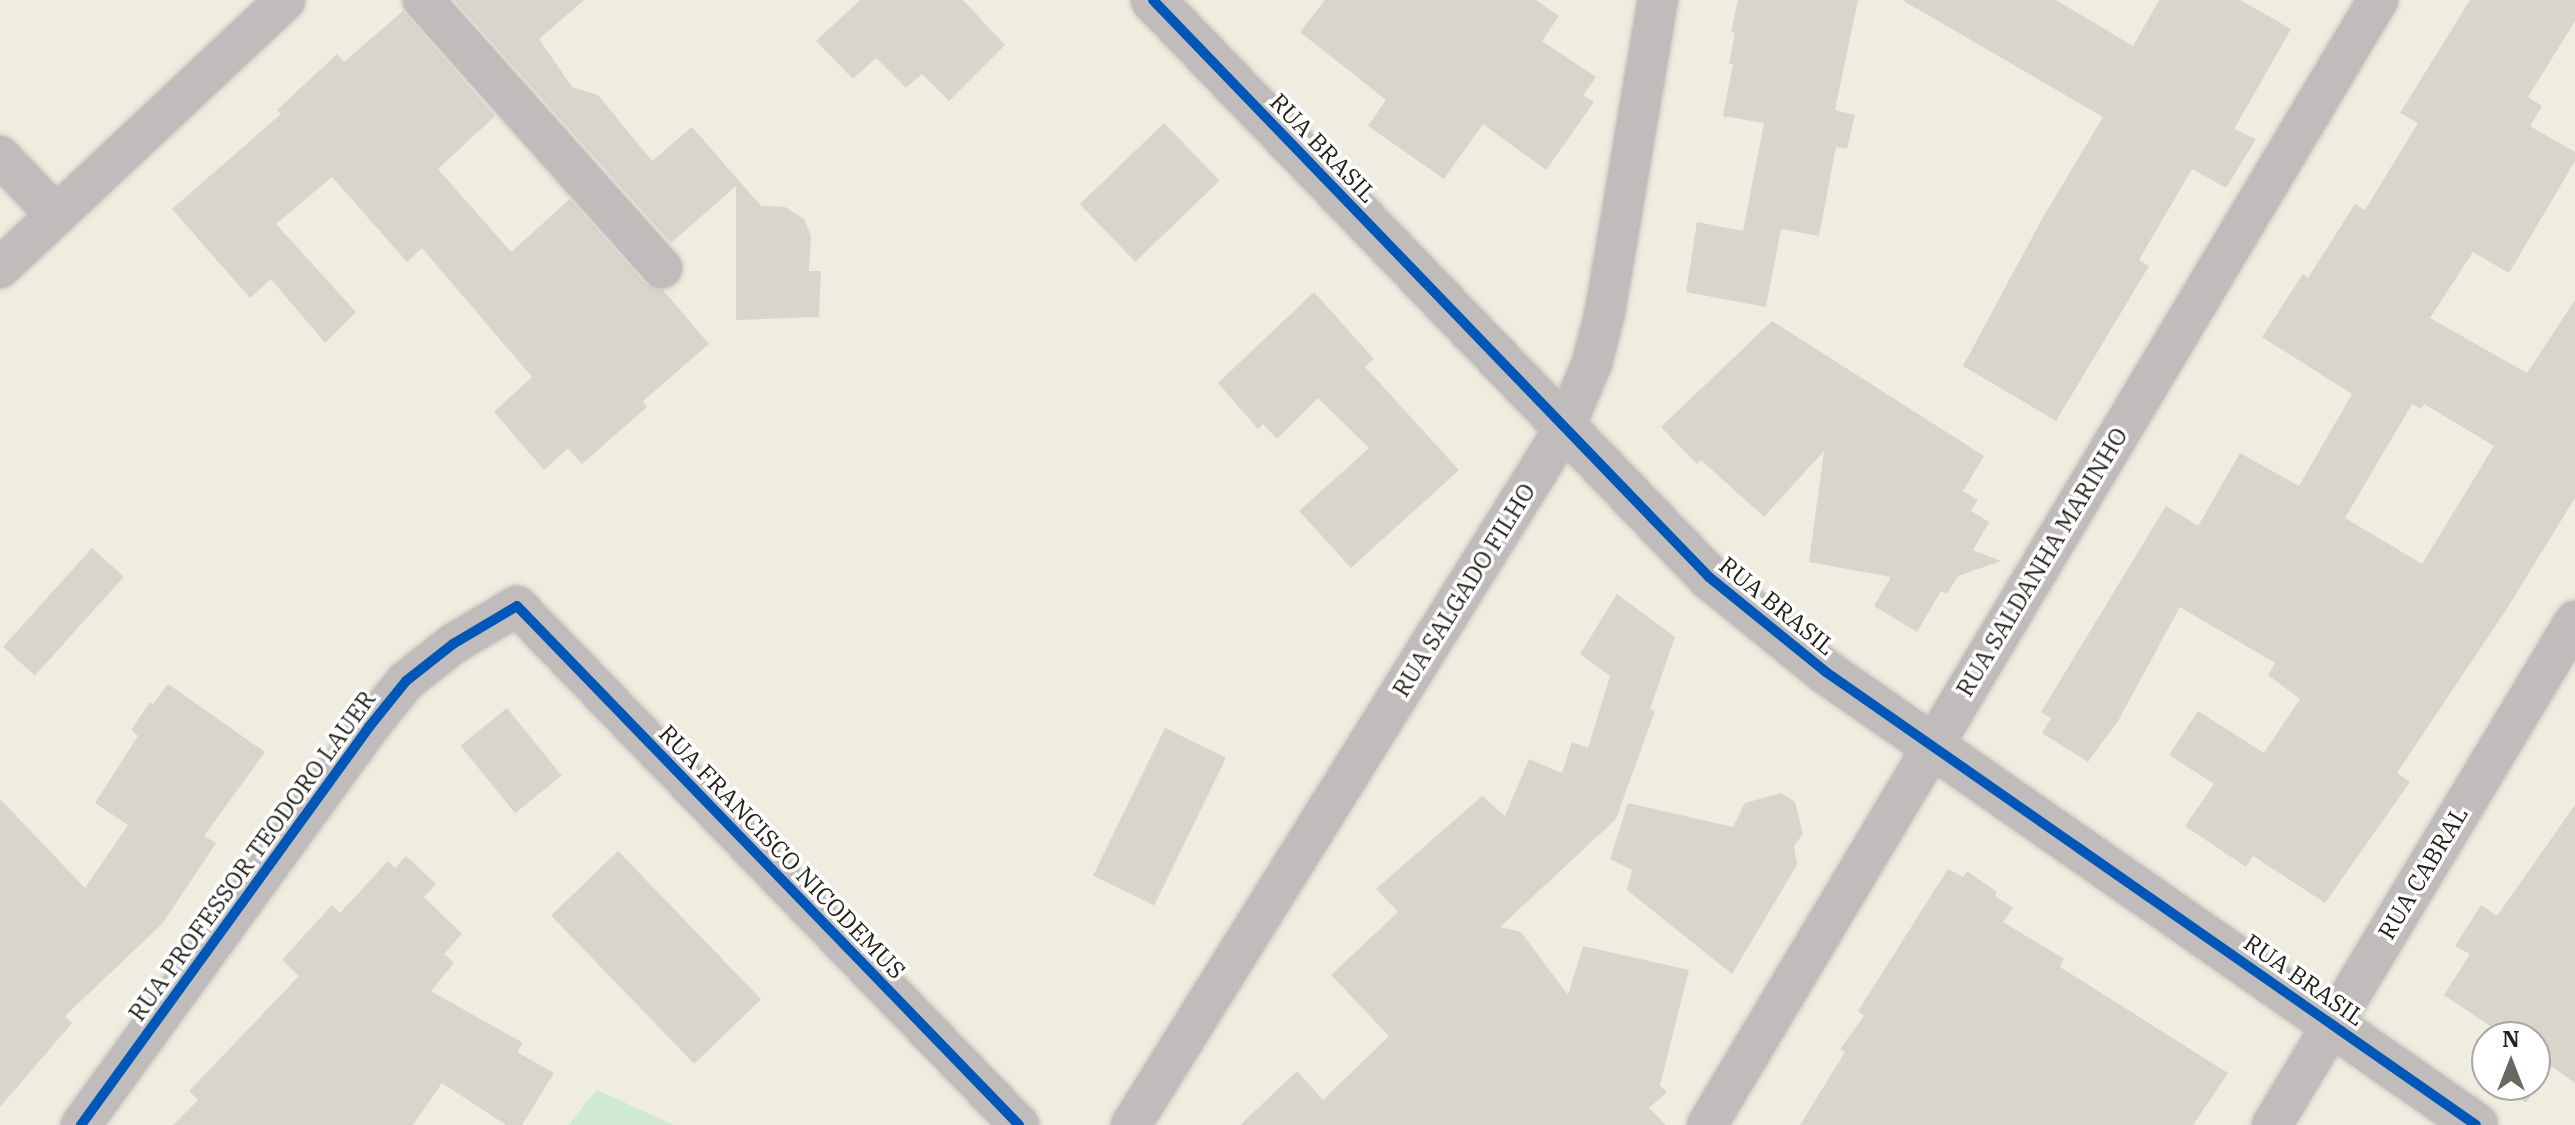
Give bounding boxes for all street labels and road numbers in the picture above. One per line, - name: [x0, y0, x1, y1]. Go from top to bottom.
- street label: RUA BRASIL: [1264, 87, 1382, 209]
- street label: RUA SALDANHA MARINHO: [1950, 422, 2134, 702]
- street label: RUA SALGADO FILHO: [1387, 478, 1541, 702]
- street label: RUA BRASIL: [1713, 551, 1841, 661]
- street label: RUA PROFESSOR TEODORO LAUER: [122, 685, 382, 1027]
- street label: RUA FRANCISCO NICODEMUS: [653, 719, 911, 985]
- street label: RUA CABRAL: [2372, 801, 2474, 945]
- street label: RUA BRASIL: [2238, 928, 2370, 1032]

